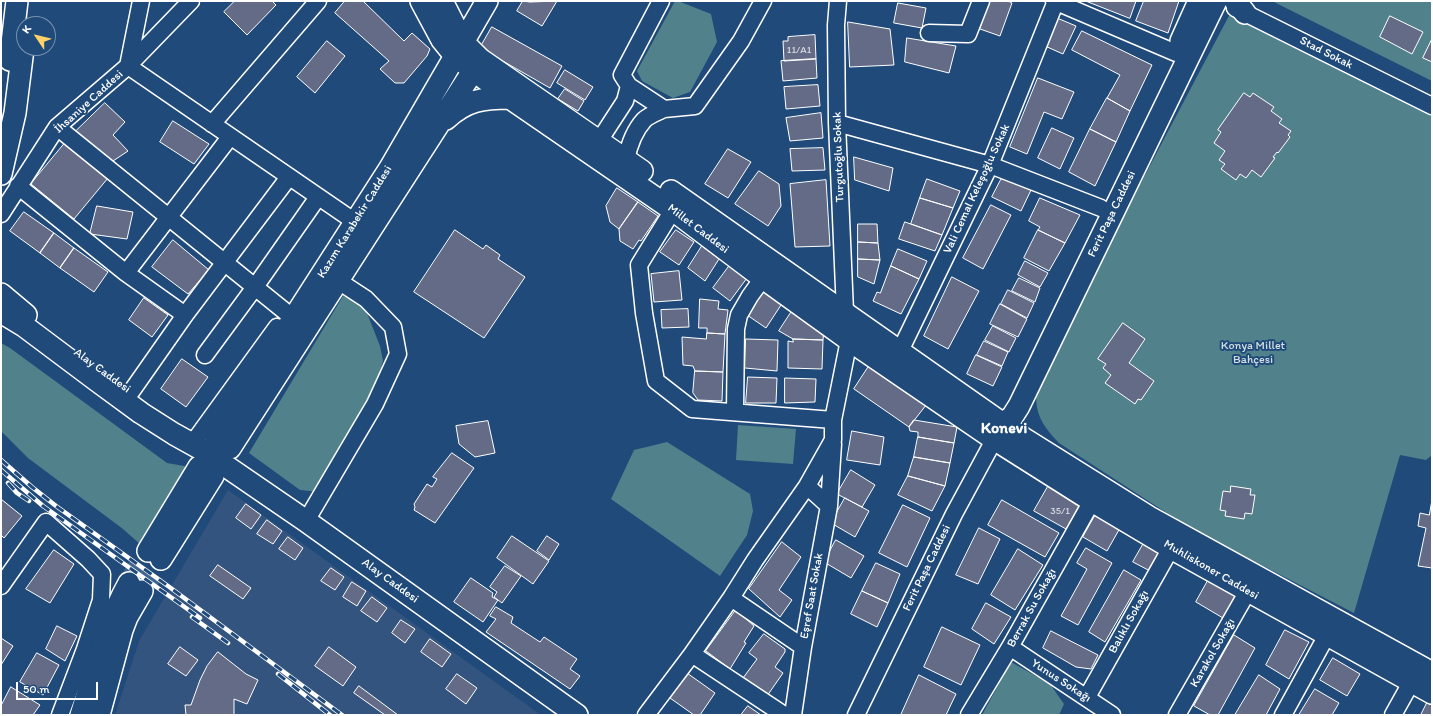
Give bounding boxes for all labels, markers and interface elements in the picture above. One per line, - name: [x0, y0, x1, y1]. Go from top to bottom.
- north arrow: [16, 16, 56, 56]
- text: K: [19, 23, 34, 36]
- street label: Stad Sokak: [1297, 33, 1355, 73]
- house number: 11/A1: [787, 44, 811, 56]
- street label: İhsaniye Caddesi: [52, 67, 126, 137]
- street label: Turgutoğlu Sokak: [830, 112, 848, 202]
- street label: Vali Cemal Keleşoğlu Sokak: [941, 122, 1013, 256]
- street label: Kazım Karabekir Caddesi: [314, 163, 396, 281]
- street label: Ferit Paşa Caddesi: [1085, 168, 1139, 260]
- street label: Millet Caddesi: [664, 201, 732, 257]
- park label: Konya Millet Bahçesi: [1221, 339, 1285, 367]
- street label: Alay Caddesi: [71, 346, 133, 396]
- district label: Konevi: [981, 419, 1027, 439]
- house number: 35/1: [1050, 505, 1070, 517]
- street label: Ferit Paşa Caddesi: [900, 522, 954, 614]
- street label: Muhliskoner Caddesi: [1161, 537, 1261, 603]
- street label: Eşref Saat Sokak: [797, 552, 827, 640]
- street label: Alay Caddesi: [359, 556, 421, 606]
- street label: Berrak Su Sokağı: [1004, 566, 1060, 650]
- street label: Balıklı Sokağı: [1106, 588, 1152, 656]
- street label: Karakol Sokağı: [1187, 616, 1239, 690]
- street label: Yunus Sokağı: [1028, 656, 1094, 706]
- scale bar: [18, 674, 100, 700]
- text: 50 m: [23, 682, 49, 696]

